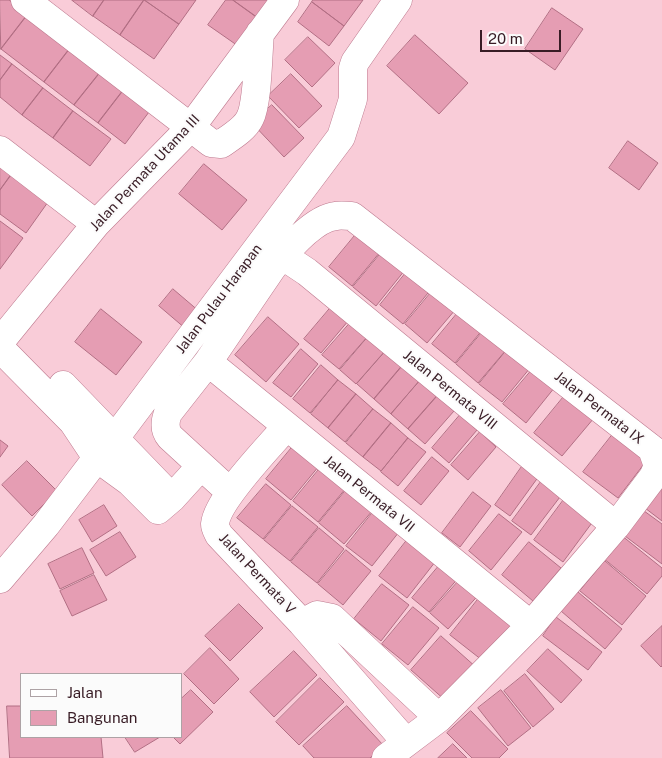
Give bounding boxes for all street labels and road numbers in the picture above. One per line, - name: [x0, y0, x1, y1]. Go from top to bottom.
- street label: Jalan Permata Utama III: [87, 111, 203, 235]
- street label: Jalan Pulau Harapan: [172, 241, 266, 357]
- street label: Jalan Permata VIII: [400, 347, 500, 433]
- street label: Jalan Permata IX: [551, 368, 647, 448]
- street label: Jalan Permata VII: [320, 452, 418, 536]
- street label: Jalan Permata V: [215, 530, 299, 618]

